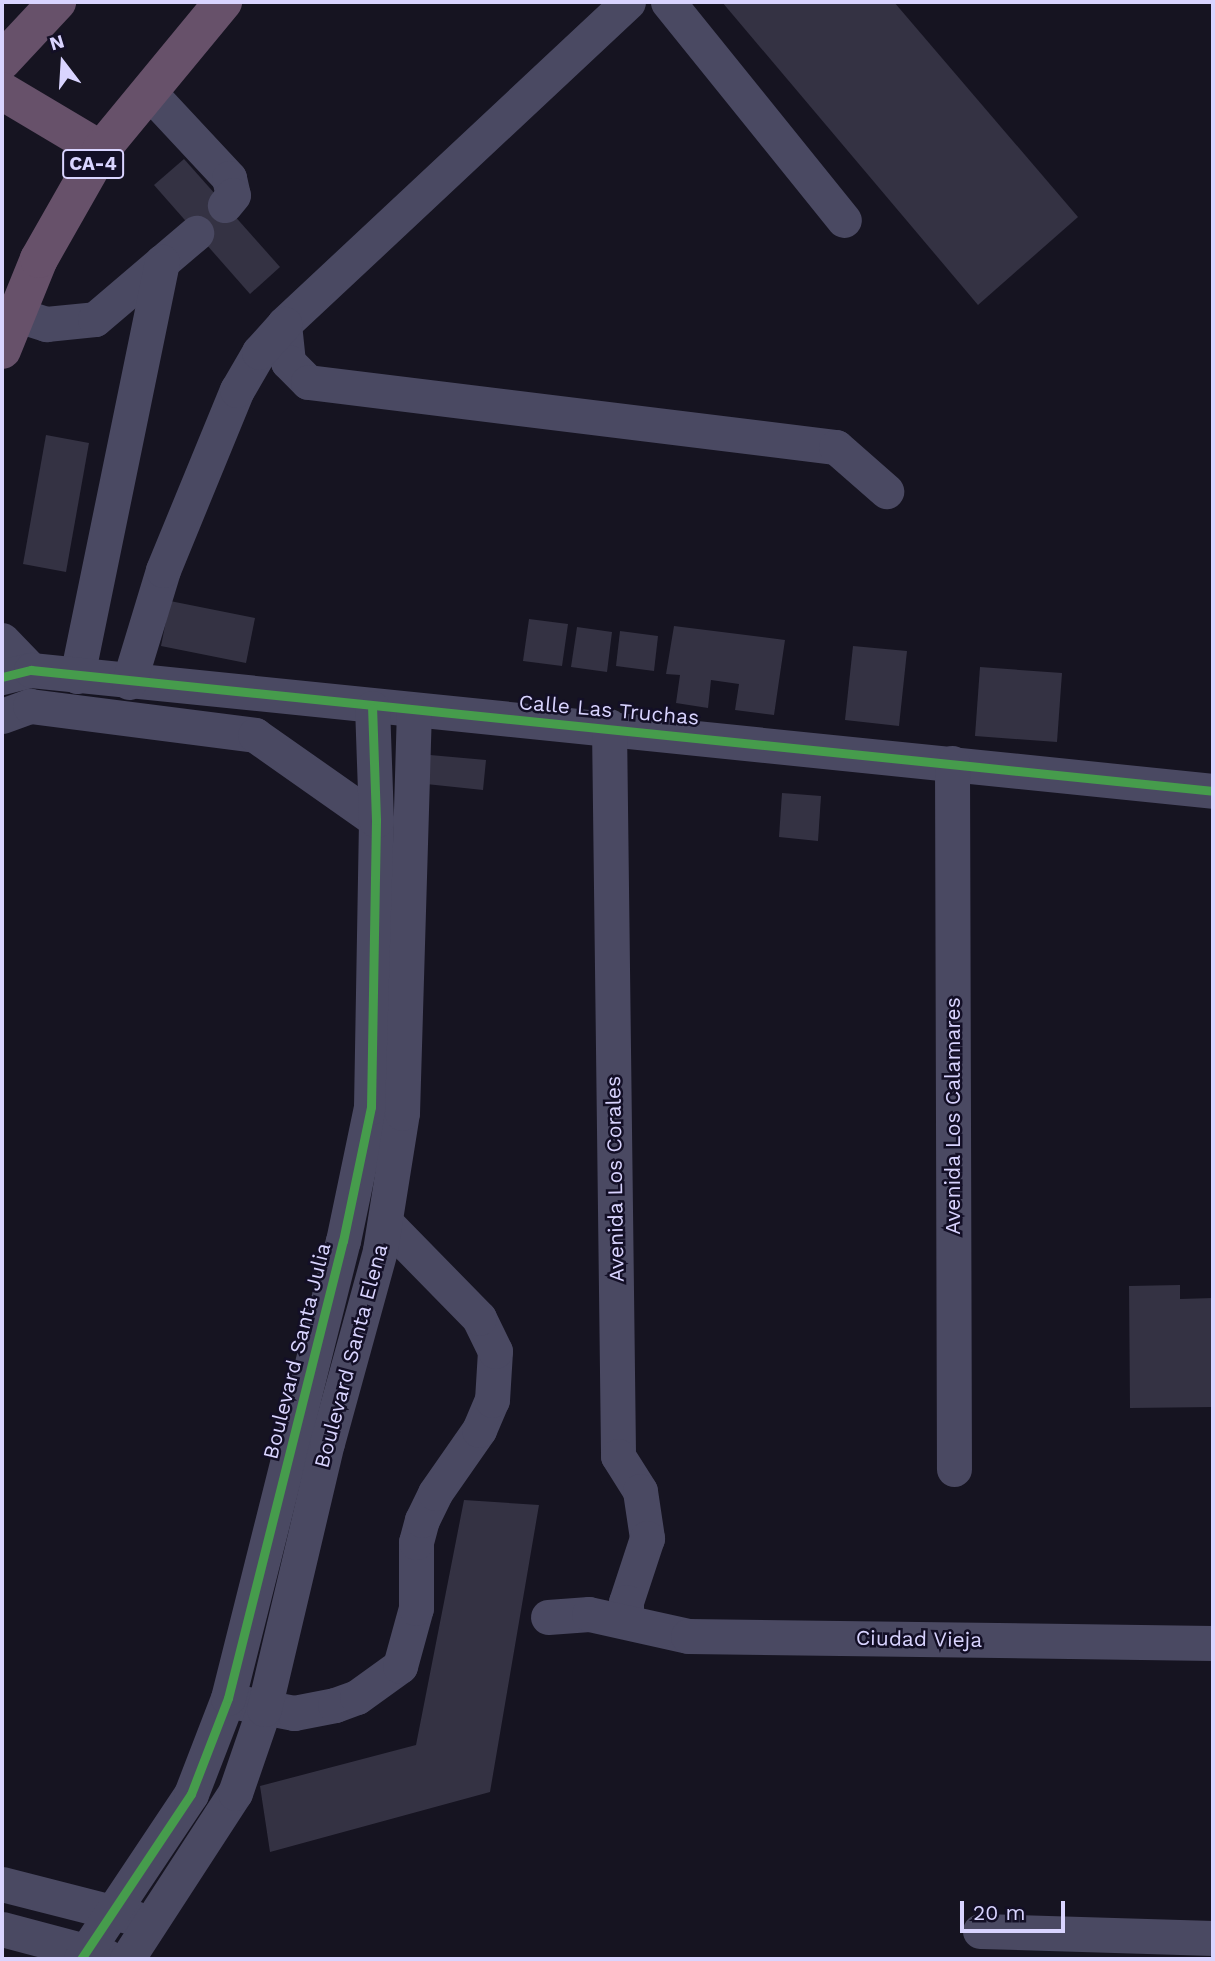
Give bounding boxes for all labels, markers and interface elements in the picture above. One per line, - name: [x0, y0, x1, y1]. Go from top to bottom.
- north arrow: [28, 28, 98, 98]
- text: N: [47, 29, 67, 55]
- road number: CA-4: [62, 148, 124, 180]
- street label: Calle Las Truchas: [517, 690, 701, 730]
- street label: Avenida Los Calamares: [940, 997, 966, 1235]
- street label: Avenida Los Corales: [601, 1075, 629, 1283]
- street label: Boulevard Santa Julia: [258, 1240, 336, 1462]
- street label: Boulevard Santa Elena: [309, 1241, 393, 1471]
- street label: Ciudad Vieja: [855, 1625, 983, 1653]
- scale bar: [963, 1888, 1068, 1932]
- text: 20 m: [973, 1900, 1025, 1925]

